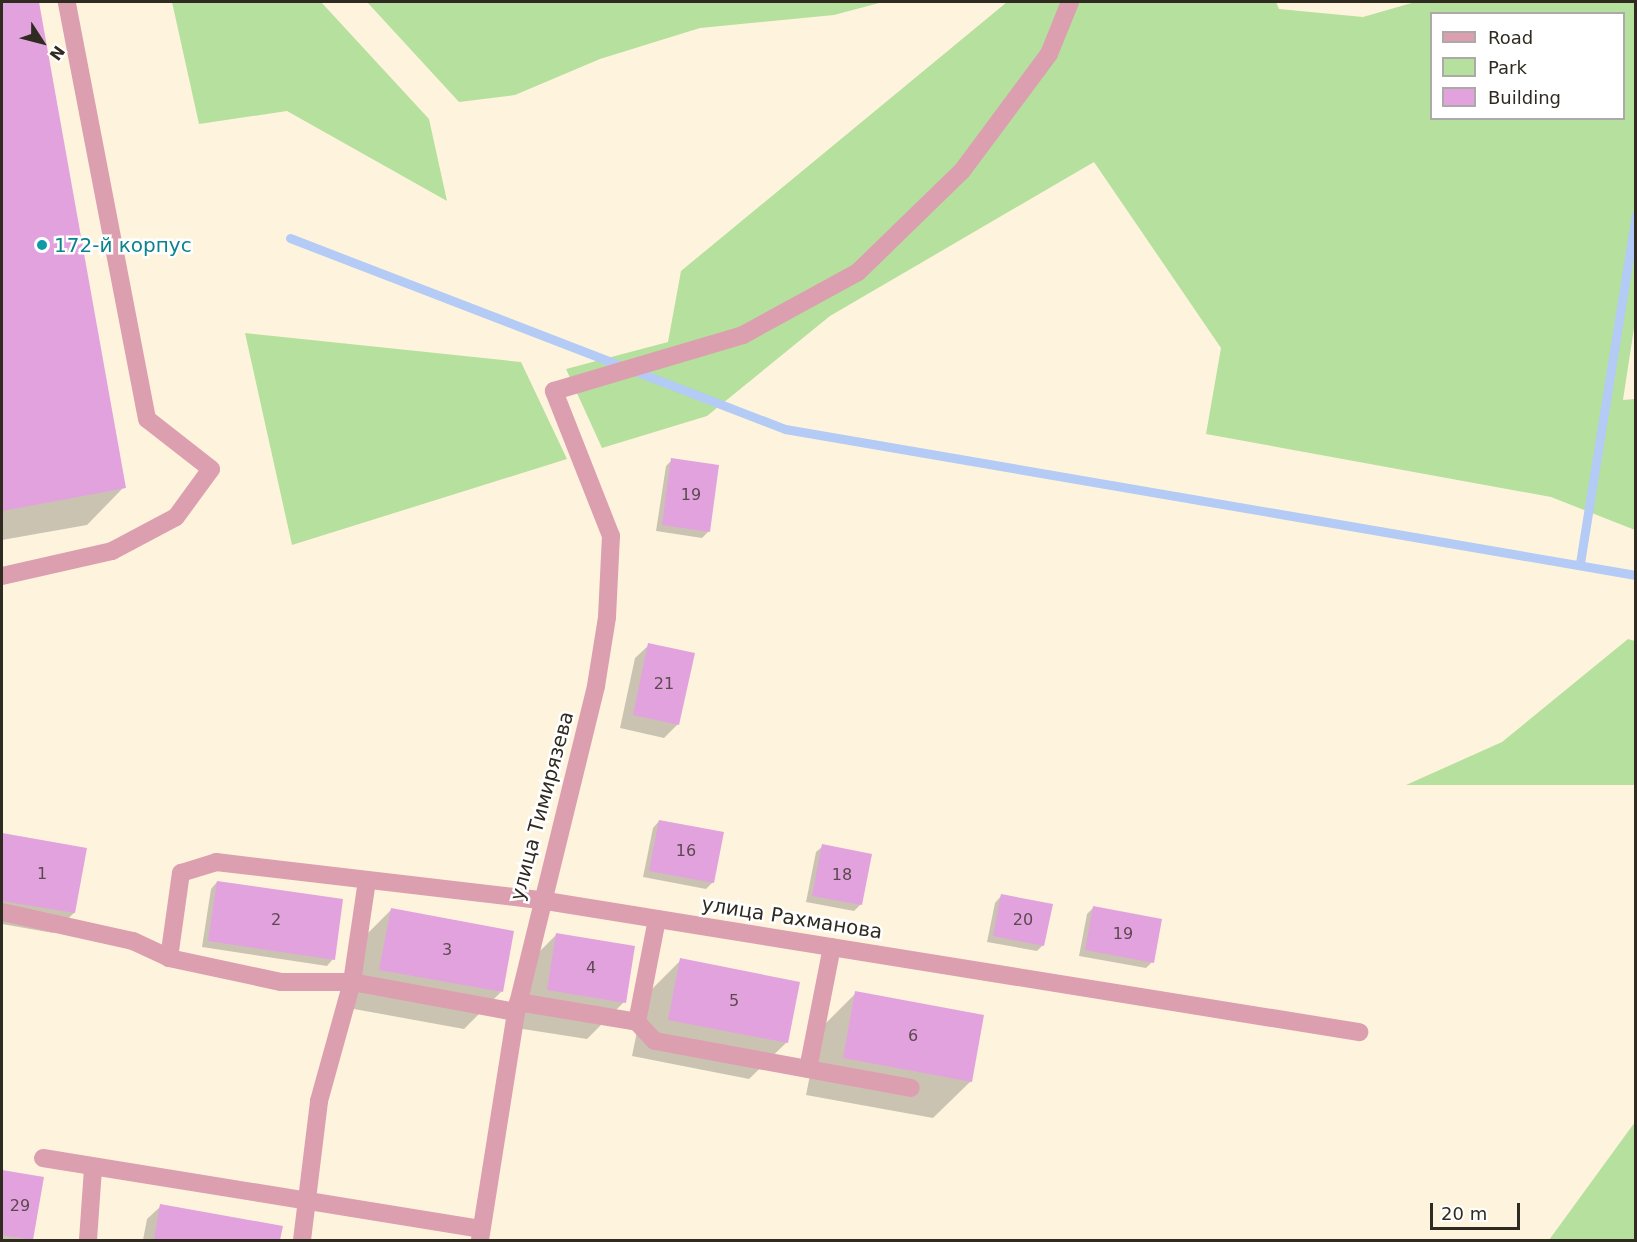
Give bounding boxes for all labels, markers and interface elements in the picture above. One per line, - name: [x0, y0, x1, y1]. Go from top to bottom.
- north arrow: [12, 12, 72, 72]
- legend: [1430, 12, 1625, 120]
- text: Road: [1488, 27, 1533, 48]
- text: N: [45, 42, 69, 64]
- text: Park: [1488, 57, 1527, 78]
- text: Building: [1488, 87, 1561, 108]
- place label: 172-й корпус: [54, 233, 192, 257]
- marker: 172-й корпус: [35, 238, 49, 252]
- house number: 19: [681, 485, 701, 505]
- house number: 21: [654, 674, 674, 694]
- street label: улица Тимирязева: [505, 709, 579, 903]
- house number: 16: [676, 841, 696, 861]
- house number: 1: [37, 864, 47, 884]
- house number: 18: [832, 865, 852, 885]
- street label: улица Рахманова: [700, 892, 884, 944]
- house number: 2: [271, 910, 281, 930]
- house number: 20: [1013, 910, 1033, 930]
- house number: 19: [1113, 924, 1133, 944]
- house number: 3: [442, 940, 452, 960]
- house number: 4: [586, 958, 596, 978]
- house number: 5: [729, 991, 739, 1011]
- house number: 6: [908, 1026, 918, 1046]
- scale bar: [1433, 1191, 1523, 1229]
- house number: 29: [10, 1196, 30, 1216]
- text: 20 m: [1441, 1203, 1487, 1224]

